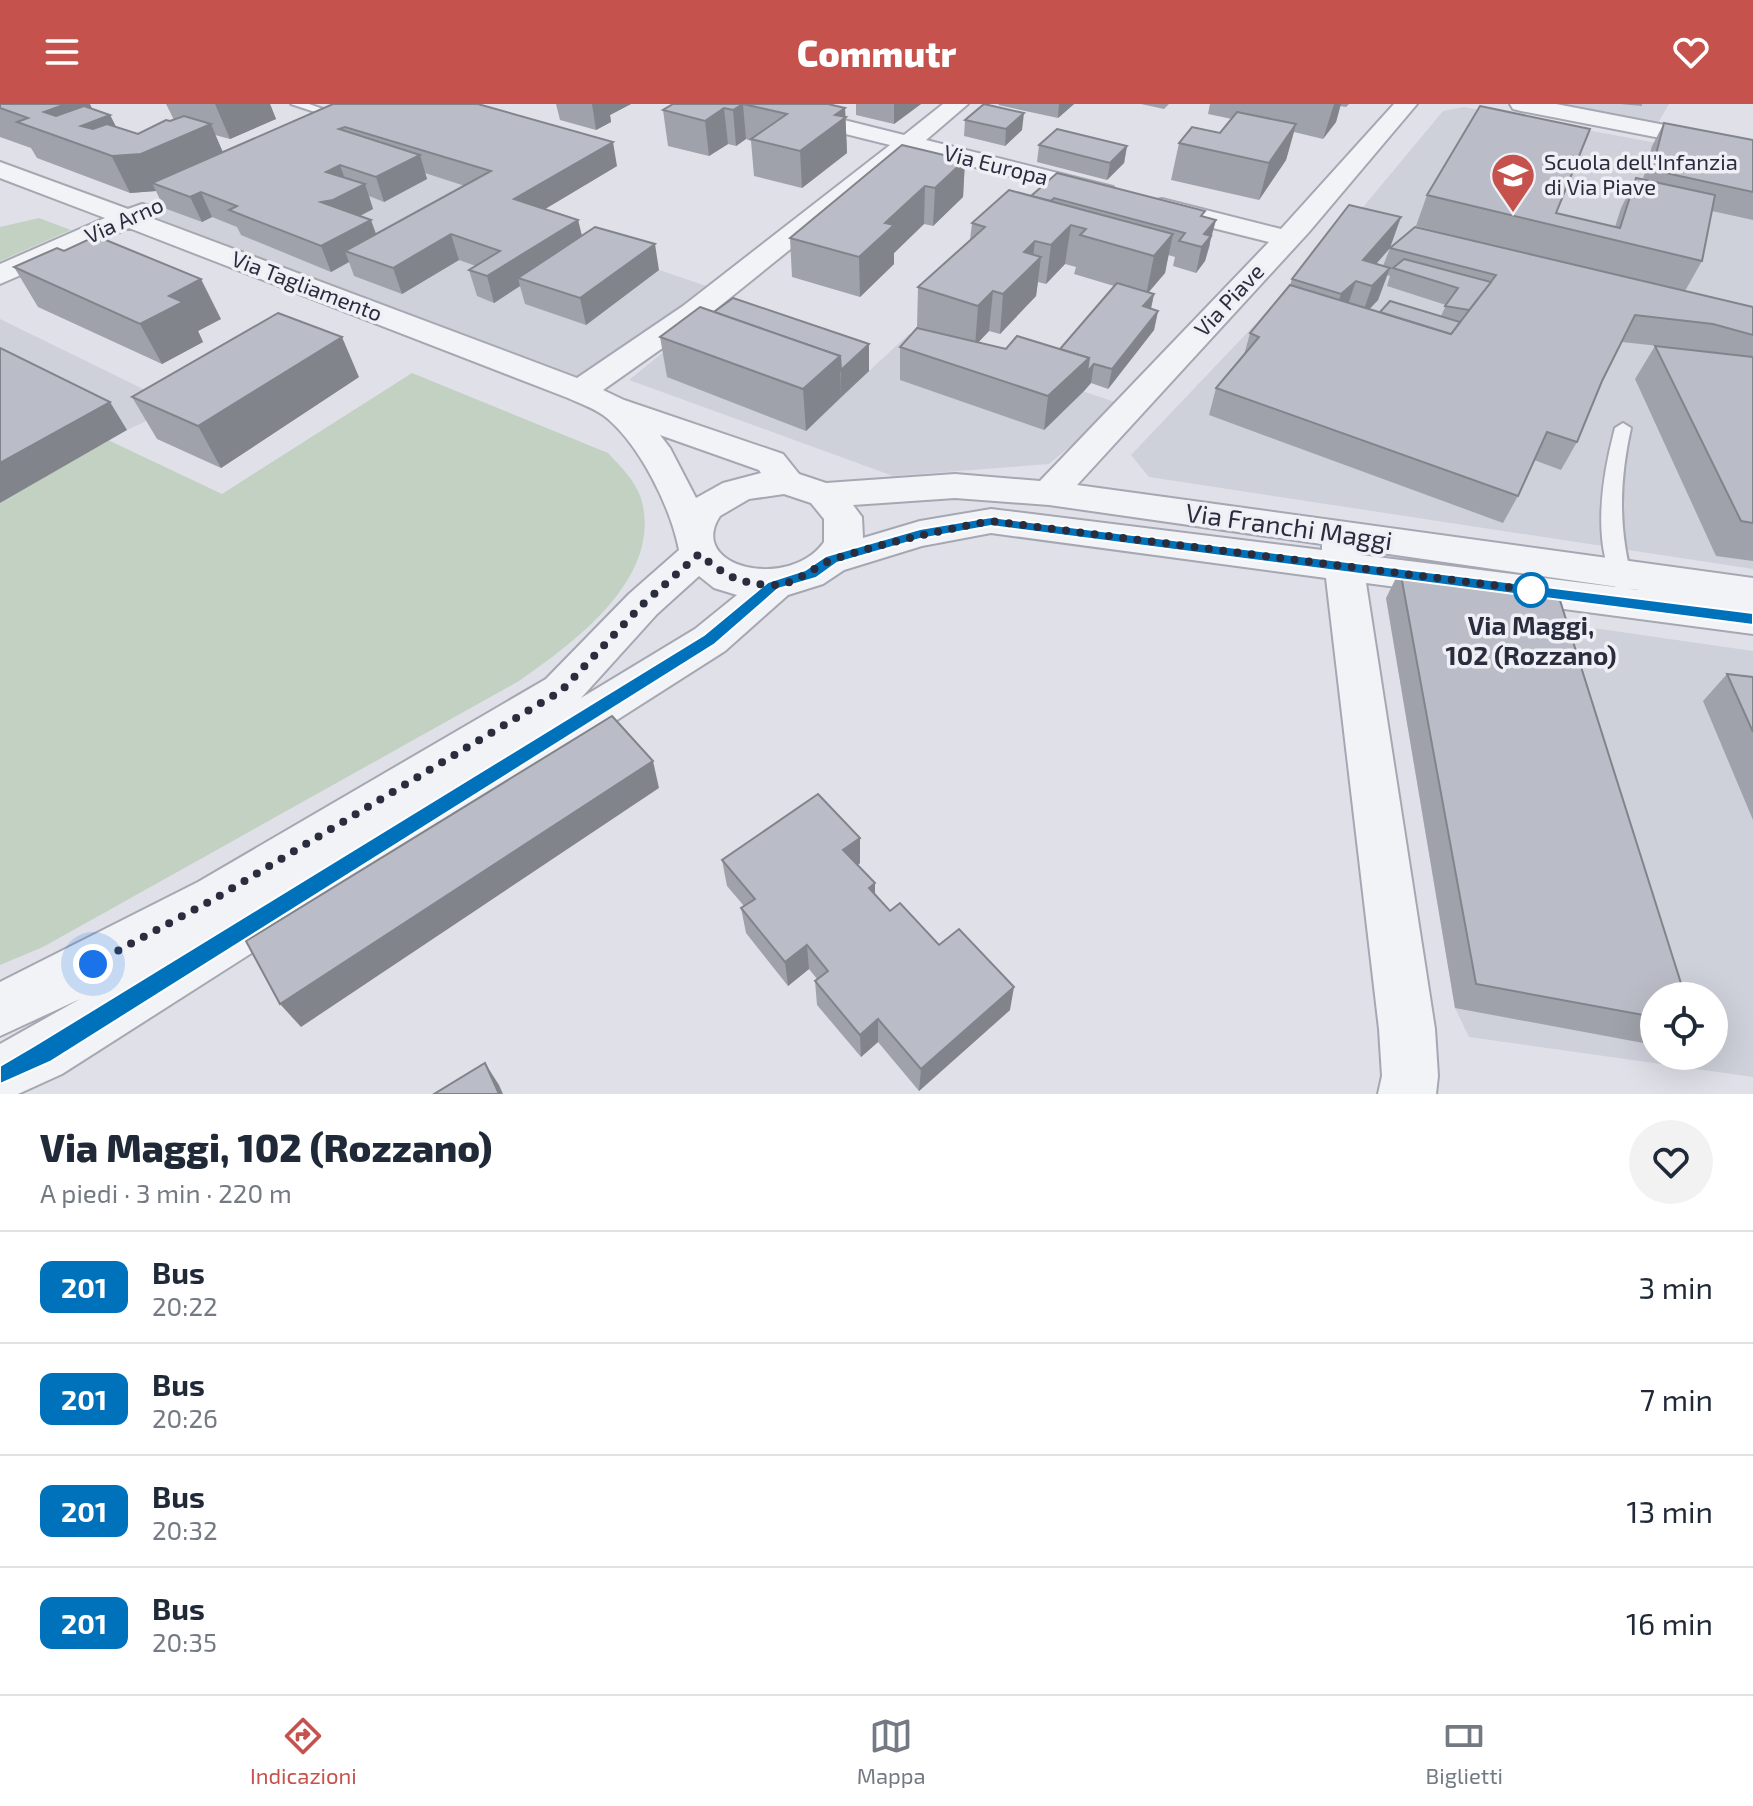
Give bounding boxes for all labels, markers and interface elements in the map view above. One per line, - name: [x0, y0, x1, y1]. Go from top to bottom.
- icon: menu: [40, 30, 84, 74]
- icon: heart: [1669, 30, 1713, 74]
- text: Commutr: [797, 31, 956, 74]
- street label: Via Europa: [941, 139, 1051, 190]
- place label: Scuola dell'Infanzia di Via Piave: [1544, 148, 1738, 199]
- school or university icon: Scuola dell'Infanzia di Via Piave: [1489, 151, 1537, 214]
- street label: Via Arno: [80, 190, 167, 248]
- street label: Via Tagliamento: [228, 244, 386, 326]
- street label: Via Piave: [1188, 258, 1268, 341]
- street label: Via Franchi Maggi: [1184, 496, 1395, 555]
- marker: Via Maggi, 102 (Rozzano): [1514, 573, 1548, 607]
- place label: Via Maggi, 102 (Rozzano): [1446, 609, 1616, 670]
- your location: [73, 944, 113, 984]
- map controls: [1640, 982, 1728, 1070]
- button: locate: [1640, 982, 1728, 1070]
- button: heart: [1629, 1120, 1713, 1204]
- text: Via Maggi, 102 (Rozzano): [40, 1124, 492, 1170]
- text: A piedi · 3 min · 220 m: [40, 1177, 292, 1208]
- text: Bus: [152, 1254, 205, 1290]
- text: 3 min: [1638, 1269, 1713, 1305]
- text: 201: [61, 1270, 107, 1304]
- text: 20:22: [152, 1290, 218, 1321]
- text: Bus: [152, 1366, 205, 1402]
- text: 7 min: [1640, 1381, 1713, 1417]
- text: 201: [61, 1382, 107, 1416]
- text: 20:26: [152, 1402, 218, 1433]
- text: Bus: [152, 1478, 205, 1514]
- text: 13 min: [1627, 1493, 1713, 1529]
- text: 201: [61, 1494, 107, 1528]
- text: 20:32: [152, 1514, 218, 1545]
- text: Bus: [152, 1590, 205, 1626]
- text: 16 min: [1626, 1605, 1713, 1641]
- text: 201: [61, 1606, 107, 1640]
- text: 20:35: [152, 1626, 217, 1657]
- tab: Indicazioni: [250, 1714, 357, 1788]
- tab: Mappa: [857, 1714, 926, 1788]
- tab: Biglietti: [1426, 1714, 1503, 1788]

